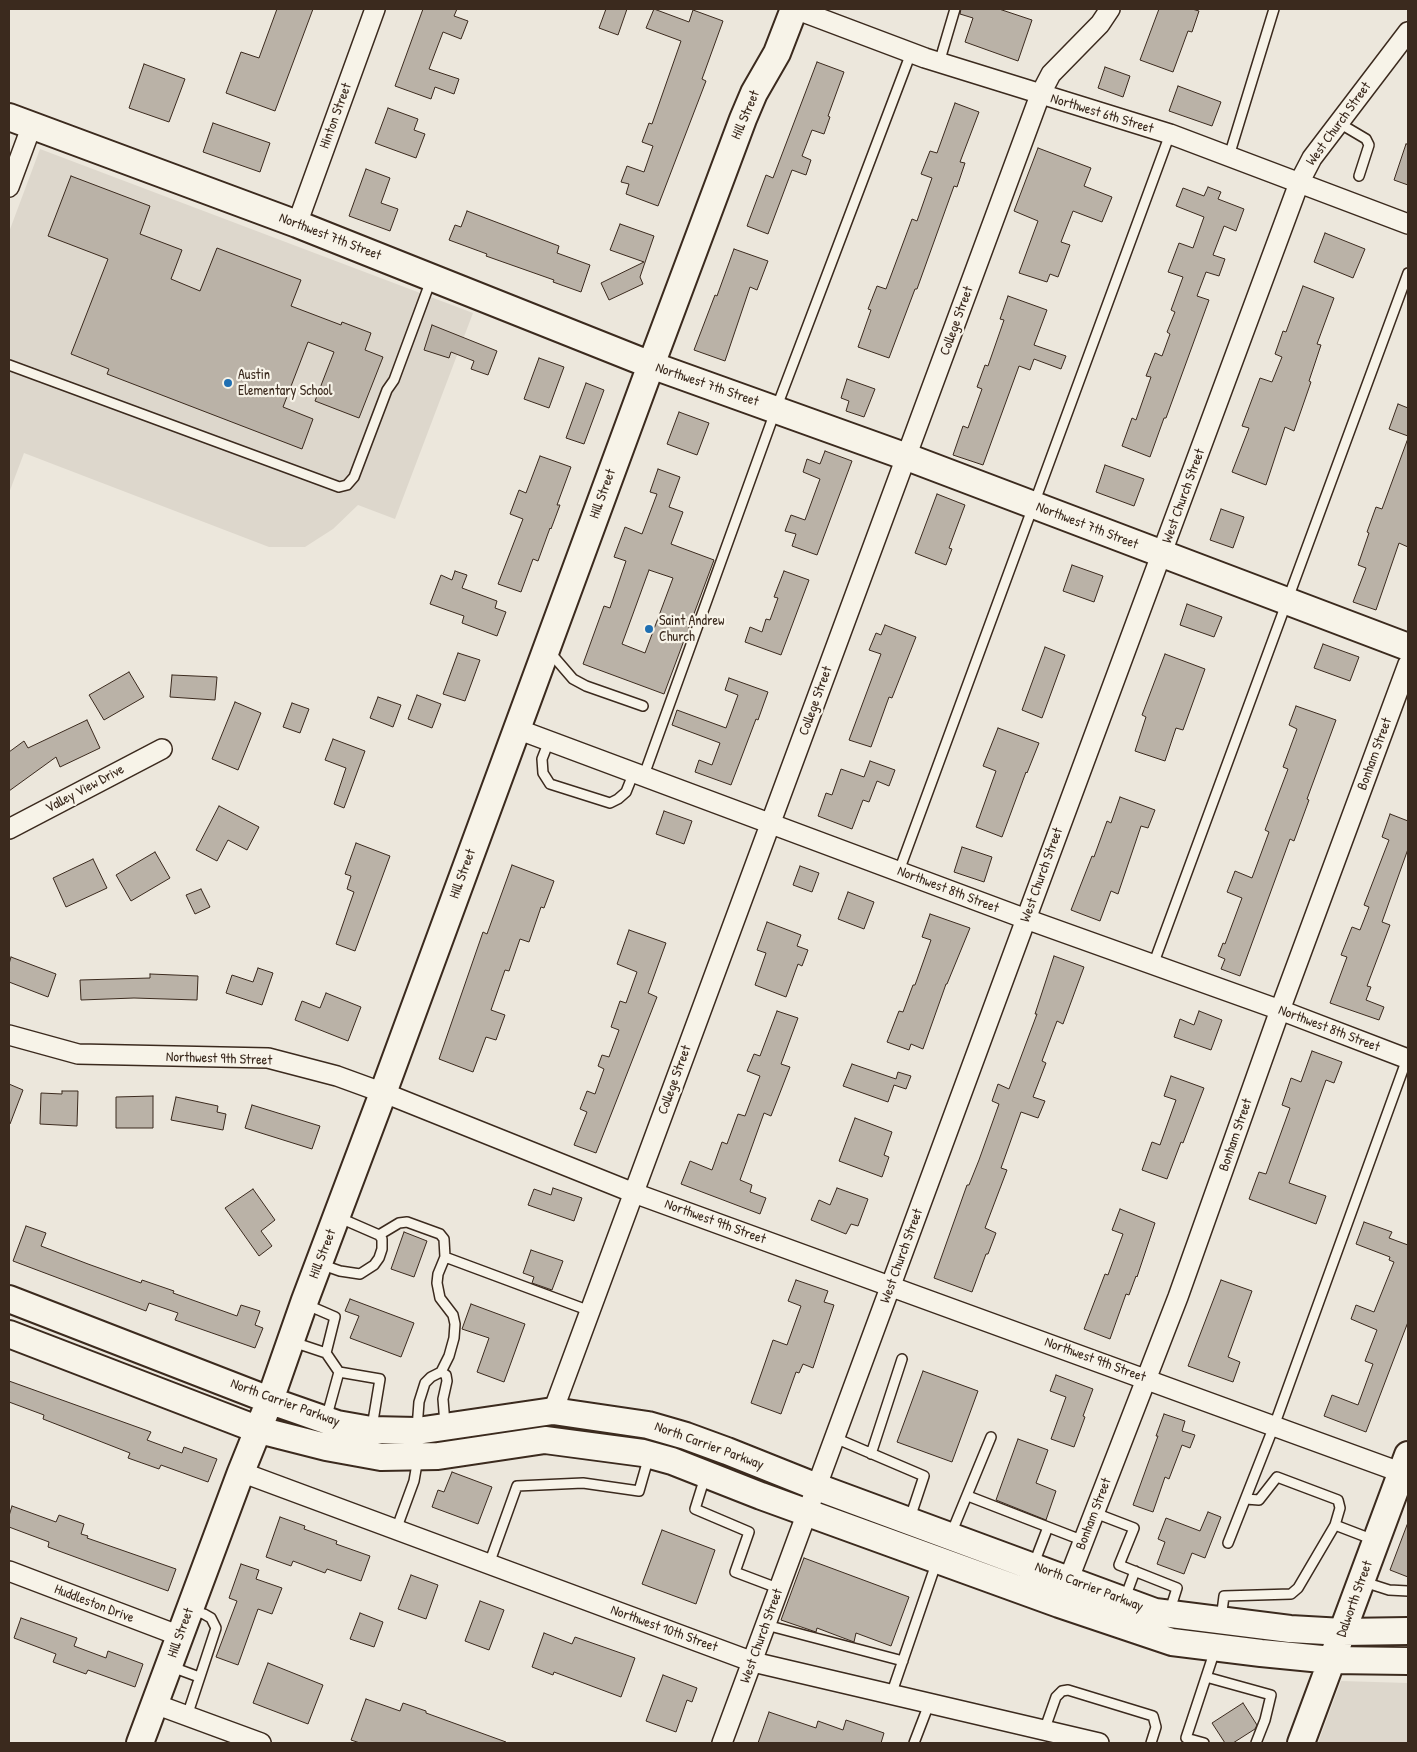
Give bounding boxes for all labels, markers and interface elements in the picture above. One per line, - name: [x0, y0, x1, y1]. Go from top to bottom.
- street label: West Church Street: [1303, 79, 1375, 169]
- street label: Hinton Street: [316, 81, 356, 151]
- street label: Hill Street: [728, 88, 764, 142]
- street label: Northwest 6th Street: [1049, 90, 1155, 138]
- street label: Northwest 7th Street: [277, 210, 383, 264]
- street label: College Street: [937, 284, 977, 358]
- street label: Northwest 7th Street: [653, 359, 761, 411]
- place label: Austin Elementary School: [238, 367, 332, 400]
- marker: Austin Elementary School: [222, 377, 234, 389]
- street label: West Church Street: [1159, 446, 1209, 546]
- street label: Hill Street: [586, 467, 620, 521]
- street label: Northwest 7th Street: [1034, 499, 1140, 553]
- place label: Saint Andrew Church: [659, 613, 724, 646]
- marker: Saint Andrew Church: [643, 623, 655, 635]
- street label: College Street: [796, 664, 836, 738]
- street label: Bonham Street: [1354, 716, 1396, 792]
- street label: Valley View Drive: [43, 761, 127, 817]
- street label: West Church Street: [1017, 825, 1067, 925]
- street label: Hill Street: [446, 847, 480, 901]
- street label: Northwest 8th Street: [895, 863, 1001, 917]
- street label: Northwest 8th Street: [1276, 1002, 1382, 1056]
- street label: College Street: [655, 1043, 695, 1117]
- street label: Northwest 9th Street: [166, 1049, 272, 1069]
- street label: Bonham Street: [1216, 1096, 1256, 1174]
- street label: Northwest 9th Street: [662, 1196, 768, 1248]
- street label: West Church Street: [877, 1206, 927, 1306]
- street label: Hill Street: [306, 1227, 340, 1281]
- street label: Northwest 9th Street: [1042, 1334, 1148, 1386]
- street label: North Carrier Parkway: [228, 1375, 342, 1431]
- street label: North Carrier Parkway: [652, 1418, 766, 1474]
- street label: Bonham Street: [1073, 1476, 1115, 1552]
- street label: North Carrier Parkway: [1032, 1559, 1146, 1615]
- street label: Dalworth Street: [1333, 1559, 1377, 1639]
- street label: Huddleston Drive: [52, 1581, 136, 1627]
- street label: West Church Street: [737, 1586, 787, 1686]
- street label: Northwest 10th Street: [608, 1602, 720, 1656]
- street label: Hill Street: [164, 1606, 198, 1660]

